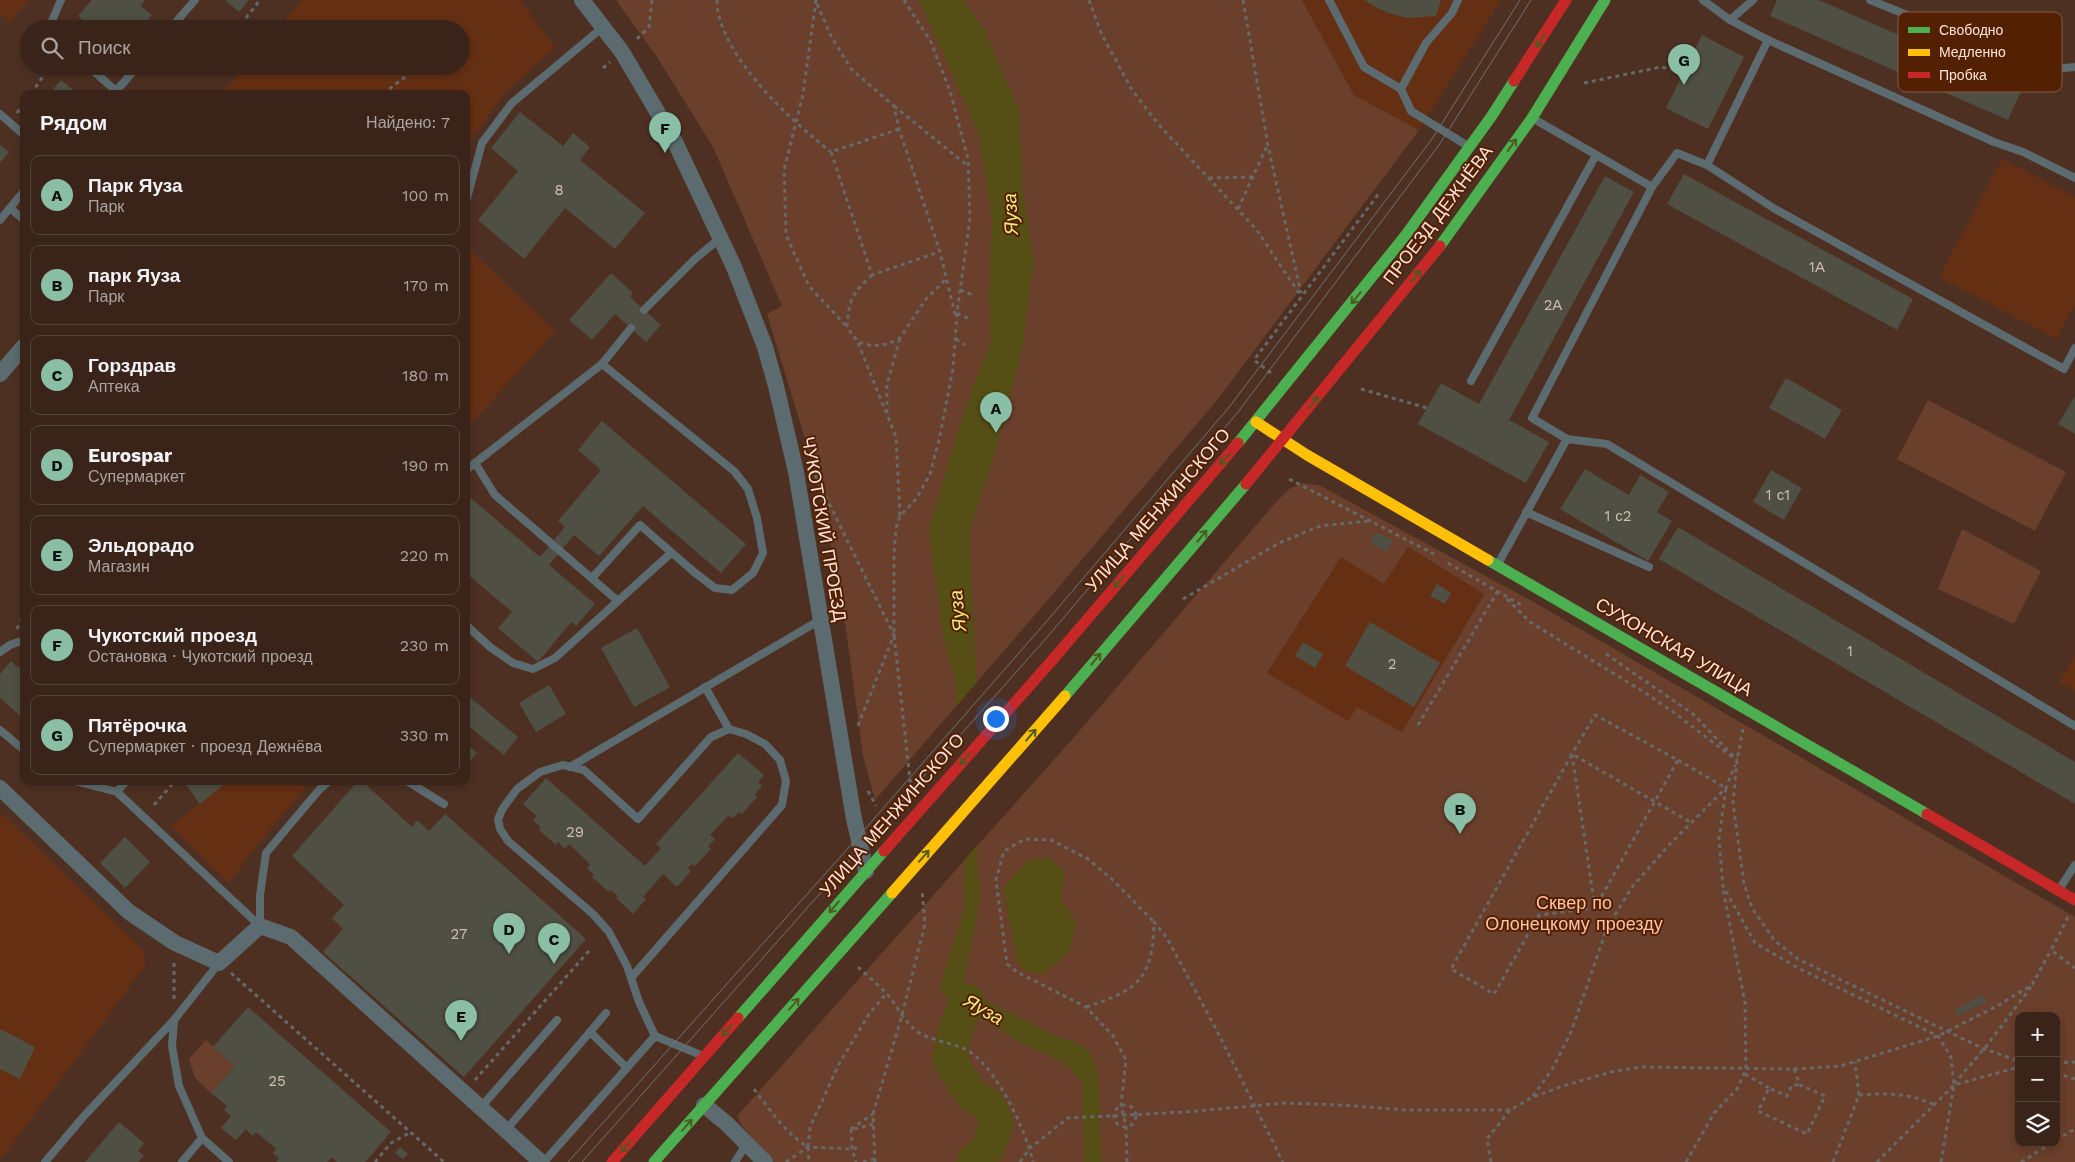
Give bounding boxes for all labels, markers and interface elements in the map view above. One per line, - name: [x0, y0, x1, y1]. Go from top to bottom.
- legend: [1898, 12, 2062, 92]
- search box: [20, 20, 470, 75]
- text: Свободно: [1939, 22, 2004, 38]
- icon: search: [38, 34, 66, 62]
- one-way arrow: [1534, 34, 1545, 48]
- text: Поиск: [78, 36, 131, 59]
- pin: G: [1668, 44, 1700, 85]
- text: Медленно: [1939, 44, 2006, 60]
- text: Пробка: [1939, 67, 1987, 83]
- text: Рядом: [40, 110, 107, 135]
- pin: F: [649, 112, 681, 153]
- text: Найдено: 7: [366, 113, 450, 132]
- one-way arrow: [1507, 138, 1517, 152]
- street label: ПРОЕЗД ДЕЖНЁВА: [1378, 141, 1497, 288]
- text: Парк Яуза: [88, 174, 183, 197]
- house number: 8: [554, 181, 564, 199]
- text: A: [52, 186, 62, 205]
- text: 100 m: [402, 186, 449, 205]
- water label: Яуза: [998, 193, 1023, 236]
- text: Парк: [88, 197, 124, 216]
- house number: 1А: [1809, 258, 1825, 276]
- text: парк Яуза: [88, 264, 180, 287]
- one-way arrow: [1411, 270, 1422, 283]
- text: B: [52, 276, 62, 295]
- text: 170 m: [403, 276, 449, 295]
- text: Парк: [88, 287, 124, 306]
- one-way arrow: [1351, 291, 1361, 305]
- house number: 2А: [1544, 296, 1562, 314]
- text: Горздрав: [88, 354, 176, 377]
- text: C: [52, 366, 62, 385]
- text: 180 m: [402, 366, 449, 385]
- text: Аптека: [88, 377, 140, 396]
- pin: A: [980, 392, 1012, 433]
- one-way arrow: [1308, 396, 1319, 409]
- street label: УЛИЦА МЕНЖИНСКОГО: [1081, 424, 1234, 596]
- street label: ЧУКОТСКИЙ ПРОЕЗД: [798, 435, 851, 623]
- text: Eurospar: [88, 444, 172, 467]
- one-way arrow: [1219, 453, 1230, 466]
- text: D: [51, 456, 63, 475]
- text: 190 m: [402, 456, 449, 475]
- text: Супермаркет: [88, 467, 186, 486]
- house number: 1 с1: [1766, 486, 1790, 504]
- house number: 1 с2: [1604, 507, 1632, 525]
- one-way arrow: [1196, 529, 1207, 542]
- text: Эльдорадо: [88, 534, 194, 557]
- text: E: [52, 546, 62, 565]
- text: 220 m: [400, 546, 449, 565]
- text: Магазин: [88, 557, 150, 576]
- one-way arrow: [1113, 576, 1124, 589]
- water label: Яуза: [944, 589, 971, 634]
- street label: СУХОНСКАЯ УЛИЦА: [1592, 593, 1756, 700]
- text: Чукотский проезд: [88, 624, 257, 647]
- text: F: [52, 636, 62, 655]
- text: 230 m: [400, 636, 449, 655]
- house number: 1: [1847, 642, 1853, 660]
- text: Остановка · Чукотский проезд: [88, 647, 313, 666]
- one-way arrow: [1091, 653, 1102, 666]
- house number: 2: [1388, 655, 1396, 673]
- your location: [983, 706, 1009, 732]
- text: Пятёрочка: [88, 714, 186, 737]
- text: G: [51, 726, 63, 745]
- text: 330 m: [400, 726, 449, 745]
- one-way arrow: [1025, 728, 1037, 741]
- street label: УЛИЦА МЕНЖИНСКОГО: [815, 729, 968, 901]
- text: Супермаркет · проезд Дежнёва: [88, 737, 322, 756]
- one-way arrow: [959, 753, 970, 766]
- pin: B: [1444, 793, 1476, 834]
- house number: 29: [566, 823, 584, 841]
- one-way arrow: [918, 850, 930, 863]
- park label: Сквер по Олонецкому проезду: [1485, 892, 1663, 934]
- one-way arrow: [829, 901, 840, 914]
- pin: D: [493, 913, 525, 954]
- pin: C: [538, 923, 570, 964]
- house number: 27: [451, 925, 467, 943]
- water label: Яуза: [959, 989, 1008, 1030]
- one-way arrow: [788, 997, 800, 1010]
- pin: E: [445, 1000, 477, 1041]
- map controls: [2015, 1012, 2060, 1147]
- button: +: [2015, 1012, 2060, 1057]
- one-way arrow: [721, 1023, 733, 1036]
- button: −: [2015, 1057, 2060, 1102]
- house number: 25: [268, 1072, 286, 1090]
- button: layers: [2015, 1102, 2060, 1147]
- one-way arrow: [681, 1119, 692, 1132]
- one-way arrow: [620, 1139, 632, 1152]

